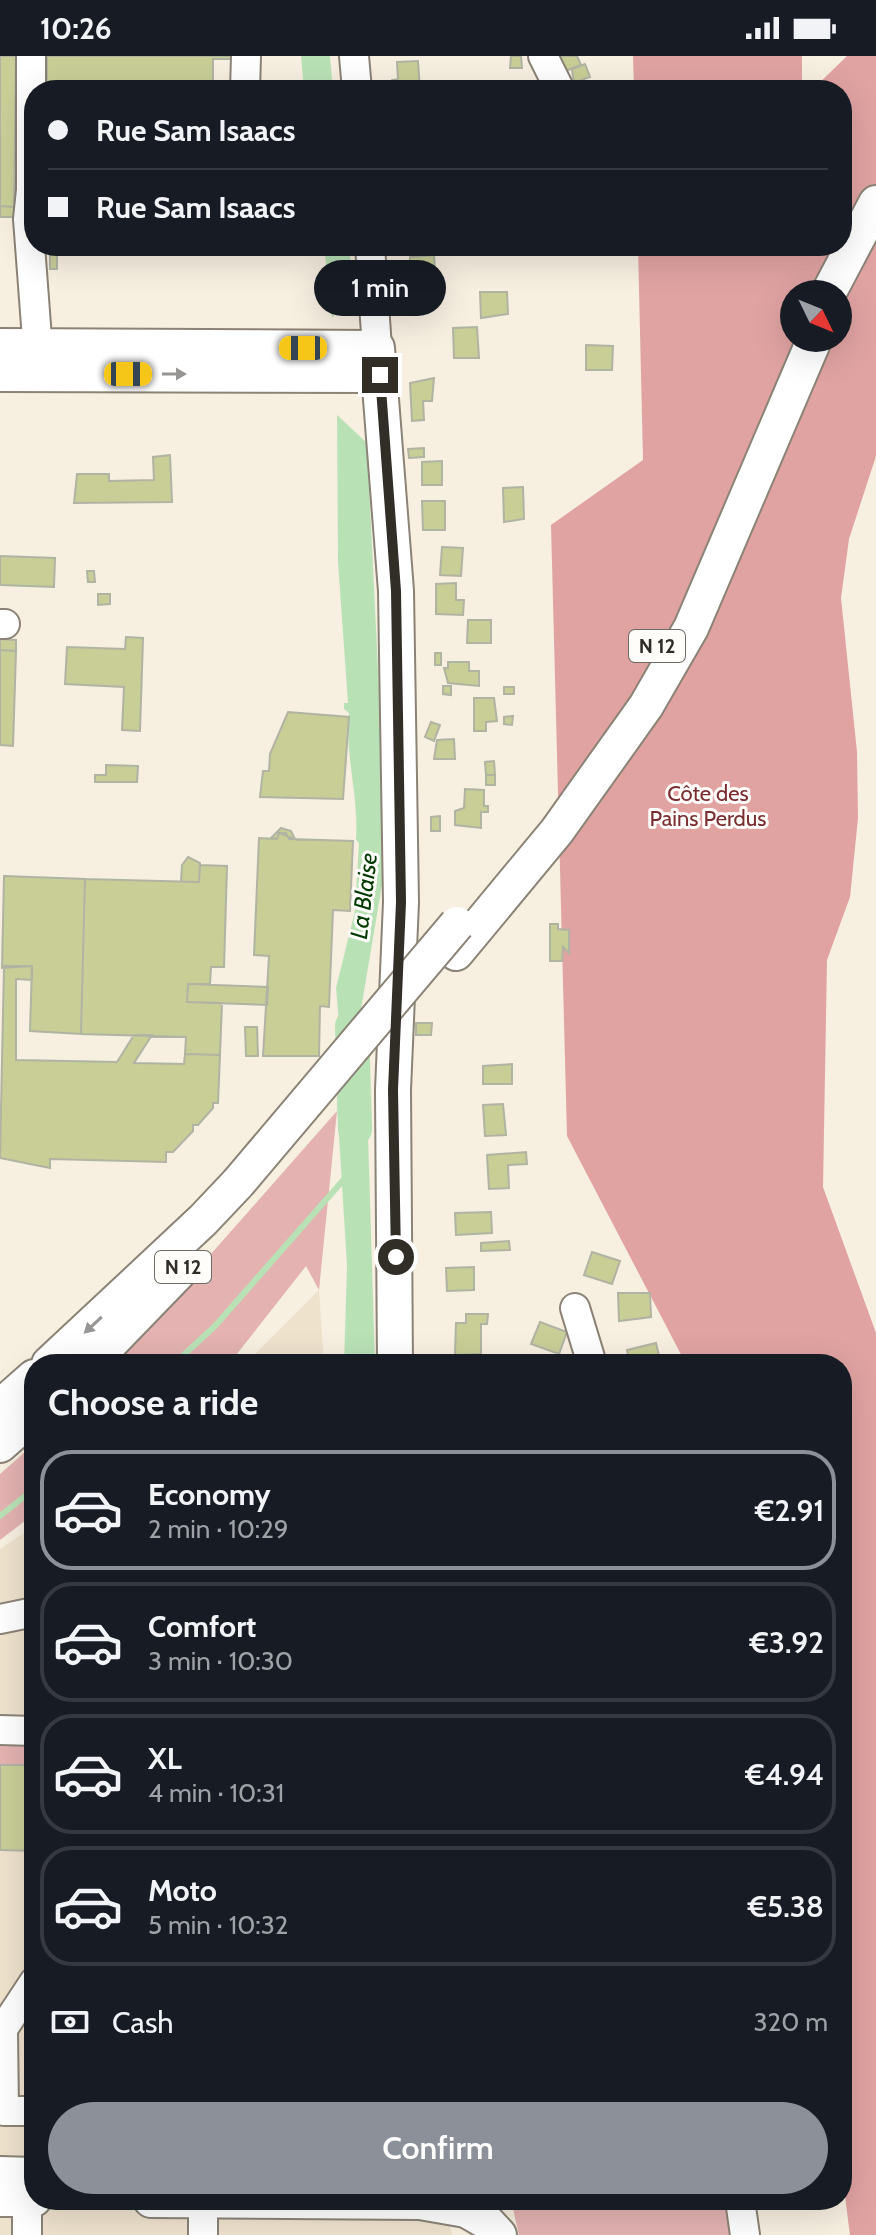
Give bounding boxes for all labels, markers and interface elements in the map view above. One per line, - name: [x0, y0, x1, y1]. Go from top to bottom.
- text: 10:26: [40, 10, 112, 47]
- text: Rue Sam Isaacs: [96, 112, 295, 149]
- text: Rue Sam Isaacs: [96, 189, 295, 226]
- callout: 1 min: [314, 259, 446, 315]
- text: 1 min: [351, 272, 409, 304]
- north arrow: [780, 280, 852, 352]
- map controls: [780, 280, 852, 352]
- car: [279, 336, 327, 360]
- route end: [362, 357, 398, 393]
- car: [104, 362, 152, 386]
- one-way arrow: [162, 368, 187, 380]
- road number: N 12: [629, 630, 685, 662]
- park label: Côte des Pains Perdus: [650, 780, 766, 832]
- water label: La Blaise: [344, 851, 383, 941]
- route start: [378, 1239, 414, 1275]
- road number: N 12: [155, 1251, 211, 1283]
- one-way arrow: [83, 1315, 102, 1333]
- text: Choose a ride: [48, 1380, 258, 1424]
- icon: car: [52, 1474, 124, 1546]
- text: Economy: [148, 1476, 271, 1513]
- text: €2.91: [755, 1492, 824, 1529]
- text: 2 min · 10:29: [148, 1513, 289, 1545]
- icon: car: [52, 1606, 124, 1678]
- text: Comfort: [148, 1608, 256, 1645]
- text: €3.92: [749, 1624, 824, 1661]
- text: 3 min · 10:30: [148, 1645, 293, 1677]
- icon: car: [52, 1738, 124, 1810]
- text: XL: [148, 1740, 182, 1777]
- text: €4.94: [745, 1756, 824, 1793]
- text: 4 min · 10:31: [148, 1777, 284, 1809]
- icon: car: [52, 1870, 124, 1942]
- text: Moto: [148, 1872, 217, 1909]
- text: €5.38: [748, 1888, 824, 1925]
- text: 5 min · 10:32: [148, 1909, 288, 1941]
- icon: cash: [48, 2000, 92, 2044]
- text: Cash: [112, 2004, 174, 2041]
- text: 320 m: [754, 2006, 828, 2038]
- button: Confirm: [48, 2102, 828, 2194]

